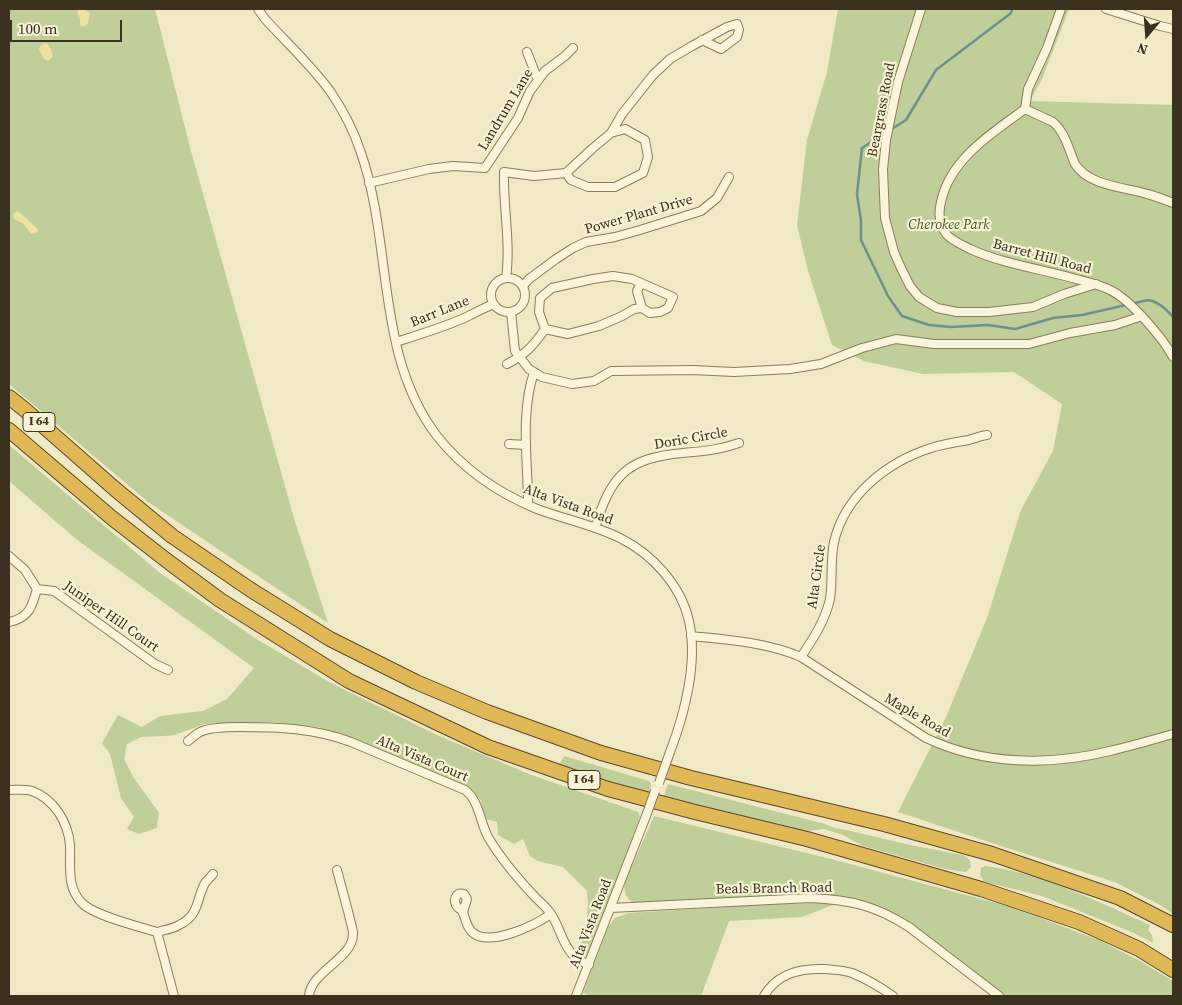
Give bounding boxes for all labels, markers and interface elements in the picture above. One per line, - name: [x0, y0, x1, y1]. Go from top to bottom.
- scale bar: [12, 10, 125, 42]
- north arrow: [1122, 10, 1172, 60]
- text: 100 m: [18, 18, 58, 39]
- text: N: [1134, 38, 1150, 60]
- street label: Beargrass Road: [865, 61, 899, 159]
- street label: Landrum Lane: [475, 66, 537, 154]
- street label: Power Plant Drive: [583, 192, 695, 238]
- park label: Cherokee Park: [908, 217, 990, 233]
- street label: Barret Hill Road: [991, 236, 1093, 278]
- street label: Barr Lane: [408, 293, 472, 331]
- road number: I 64: [23, 412, 55, 432]
- street label: Doric Circle: [653, 424, 729, 454]
- street label: Alta Vista Road: [521, 481, 615, 529]
- street label: Alta Circle: [804, 544, 830, 610]
- street label: Juniper Hill Court: [60, 578, 162, 656]
- street label: Maple Road: [881, 690, 953, 742]
- street label: Alta Vista Court: [374, 732, 470, 786]
- road number: I 64: [568, 770, 600, 790]
- street label: Alta Vista Road: [566, 877, 616, 971]
- street label: Beals Branch Road: [716, 880, 832, 898]

